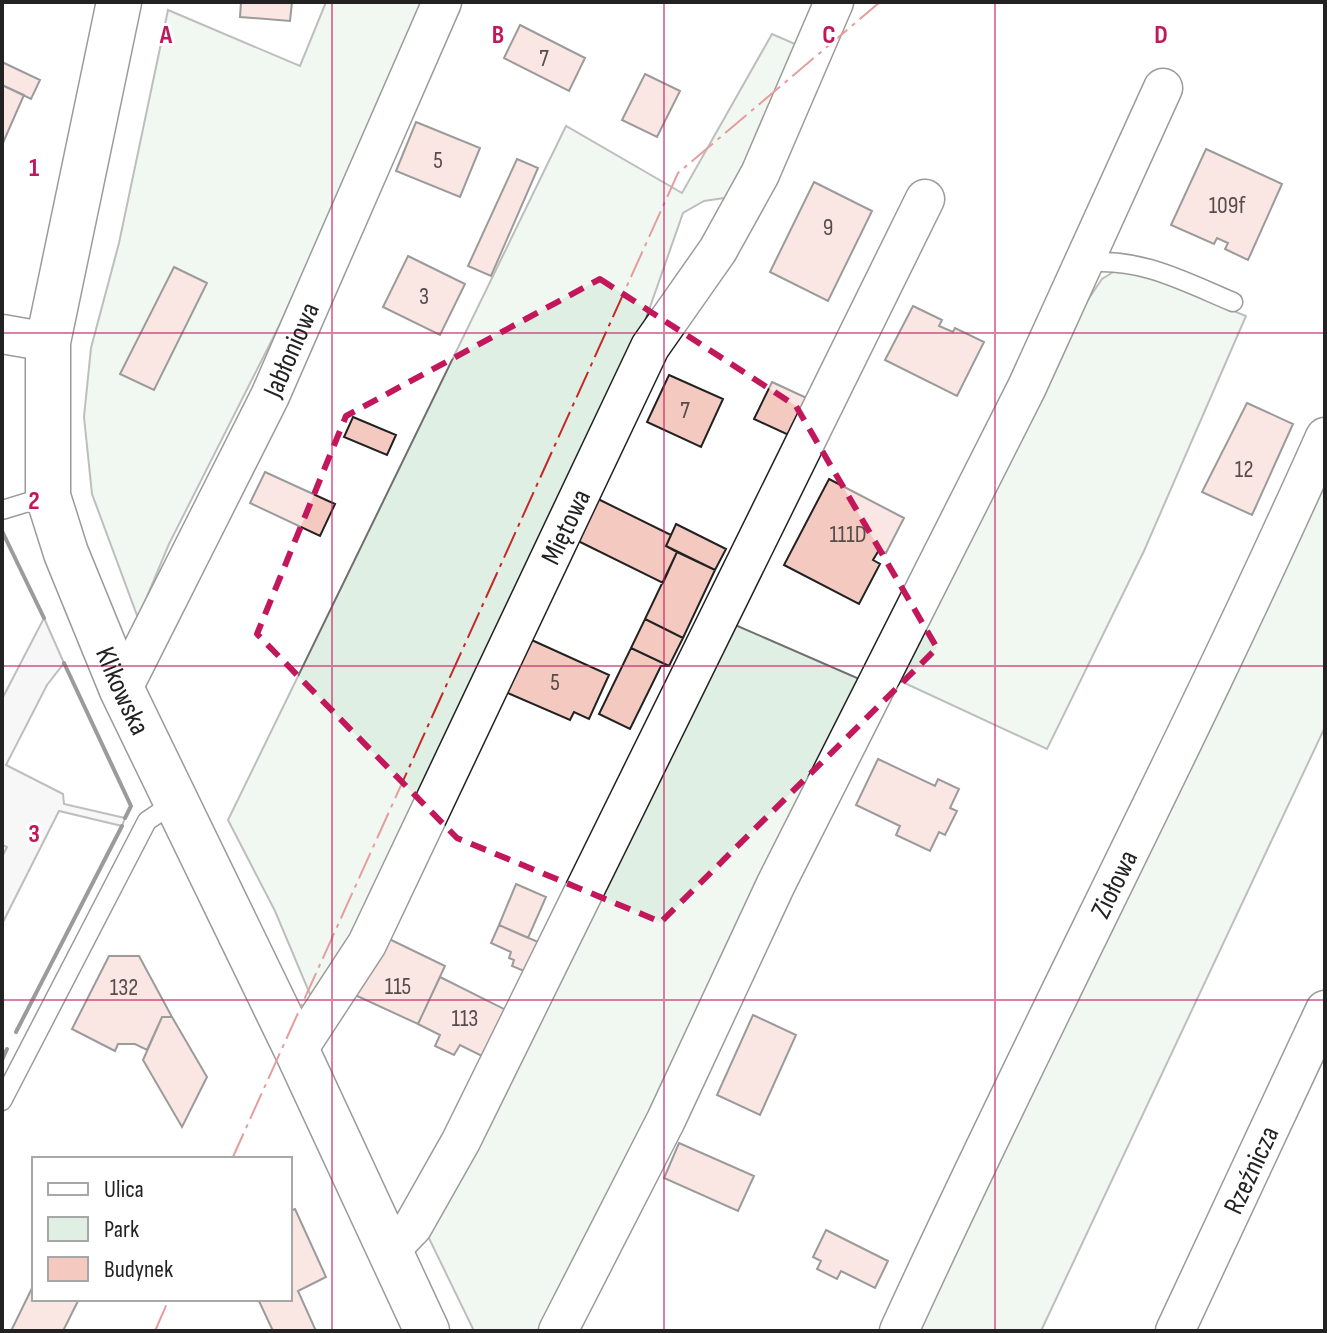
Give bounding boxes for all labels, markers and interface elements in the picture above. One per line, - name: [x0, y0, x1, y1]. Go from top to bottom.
- text: A: [159, 20, 173, 51]
- text: B: [492, 20, 504, 51]
- text: C: [822, 20, 836, 51]
- text: D: [1154, 20, 1168, 51]
- house number: 7: [539, 44, 549, 73]
- house number: 5: [433, 146, 443, 175]
- text: 1: [29, 153, 39, 184]
- house number: 109f: [1209, 191, 1246, 220]
- house number: 9: [823, 213, 833, 242]
- house number: 3: [419, 282, 429, 311]
- street label: Jabłoniowa: [256, 298, 327, 403]
- house number: 7: [680, 396, 690, 425]
- house number: 12: [1235, 455, 1253, 484]
- street label: Miętowa: [534, 484, 598, 570]
- text: 2: [28, 486, 40, 517]
- house number: 111D: [829, 520, 867, 549]
- street label: Klikowska: [88, 642, 156, 740]
- house number: 5: [550, 668, 560, 697]
- text: 3: [28, 819, 40, 850]
- street label: Ziołowa: [1084, 845, 1145, 924]
- house number: 115: [385, 972, 411, 1001]
- house number: 132: [110, 973, 138, 1002]
- house number: 113: [452, 1004, 478, 1033]
- street label: Rzeźnicza: [1217, 1121, 1286, 1219]
- legend: [32, 1157, 292, 1301]
- text: Ulica: [104, 1175, 144, 1204]
- text: Park: [104, 1215, 139, 1244]
- text: Budynek: [104, 1255, 173, 1284]

